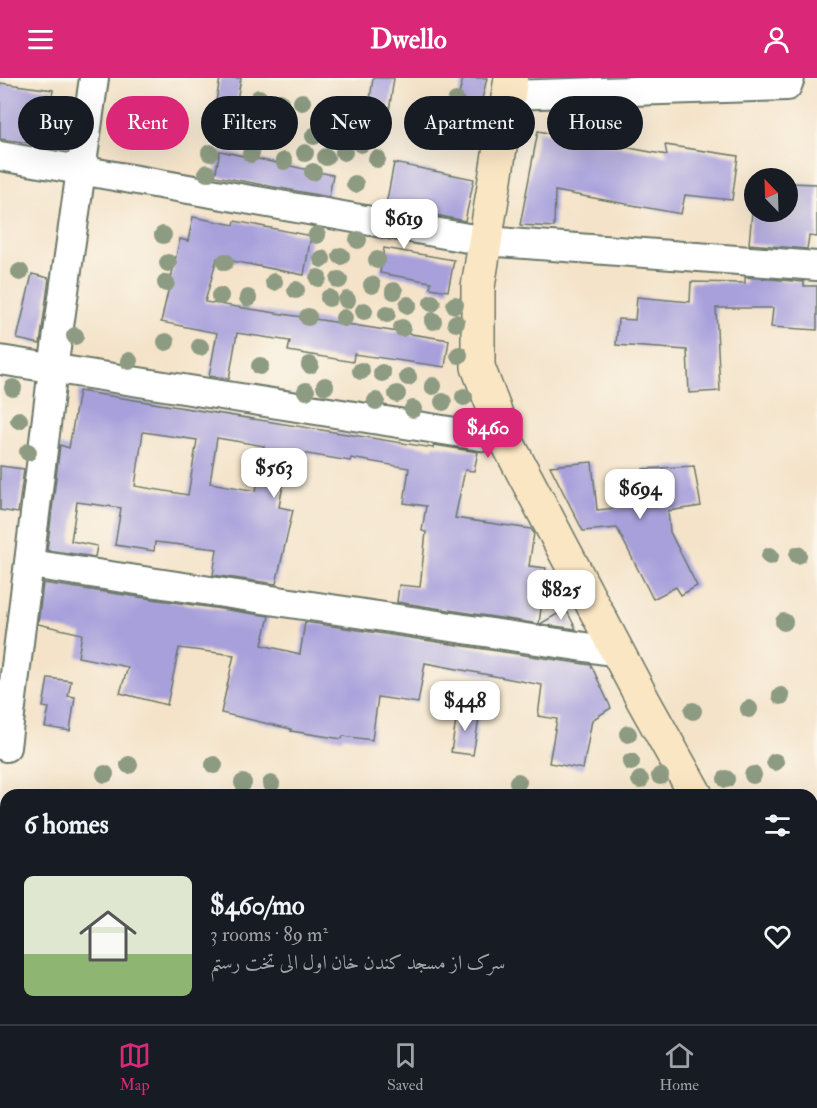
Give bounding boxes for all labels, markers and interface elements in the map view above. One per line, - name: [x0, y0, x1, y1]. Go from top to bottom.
- icon: menu: [24, 23, 57, 56]
- text: Dwello: [370, 23, 447, 56]
- icon: person: [760, 23, 793, 56]
- chip: Buy: [18, 96, 94, 150]
- chip: Rent: [106, 96, 189, 150]
- chip: Filters: [201, 96, 298, 150]
- chip: New: [310, 96, 392, 150]
- chip: Apartment: [404, 96, 535, 150]
- chip: House: [547, 96, 643, 150]
- north arrow: [744, 168, 798, 222]
- map controls: [744, 168, 798, 222]
- pin: $619: [368, 199, 440, 250]
- text: $619: [385, 206, 423, 231]
- pin: $460: [452, 408, 524, 459]
- text: $460: [467, 415, 509, 440]
- pin: $563: [238, 448, 310, 499]
- text: $563: [255, 455, 293, 480]
- pin: $694: [604, 469, 676, 520]
- text: $694: [619, 476, 661, 501]
- pin: $825: [525, 570, 597, 621]
- text: $825: [541, 577, 581, 602]
- pin: $448: [429, 681, 501, 732]
- text: $448: [444, 688, 486, 713]
- text: 6 homes: [24, 809, 109, 841]
- icon: filters: [761, 809, 794, 842]
- text: $460/mo: [210, 890, 305, 922]
- icon: home: [72, 900, 144, 972]
- icon: heart: [761, 920, 794, 953]
- text: 3 rooms · 89 m²: [210, 922, 328, 947]
- text: سرک از مسجد کندن خان اول الی تخت رستم: [210, 950, 506, 975]
- tab: Map: [118, 1039, 151, 1095]
- tab: Saved: [387, 1039, 423, 1095]
- tab: Home: [659, 1039, 699, 1095]

